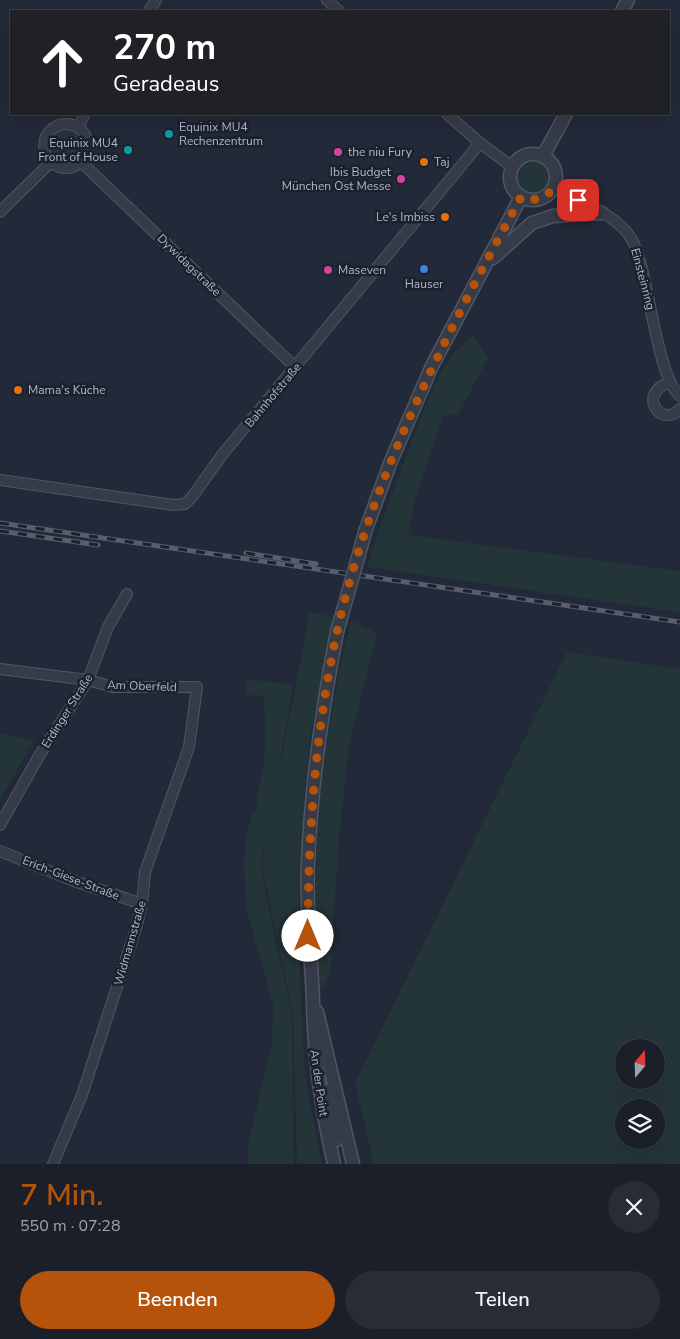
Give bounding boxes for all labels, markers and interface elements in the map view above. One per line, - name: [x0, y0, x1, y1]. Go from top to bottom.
- text: 270 m: [113, 24, 216, 71]
- icon: ahead: [30, 30, 95, 95]
- text: Geradeaus: [113, 69, 219, 99]
- place label: Equinix MU4 Rechenzentrum: [179, 119, 263, 149]
- marker: Equinix MU4 Rechenzentrum: [163, 128, 175, 140]
- place label: Equinix MU4 Front of House: [38, 135, 118, 165]
- marker: Equinix MU4 Front of House: [122, 144, 134, 156]
- place label: the niu Fury: [348, 144, 413, 160]
- marker: the niu Fury: [332, 146, 344, 158]
- place label: Taj: [434, 154, 450, 170]
- marker: Taj: [418, 156, 430, 168]
- place label: Ibis Budget München Ost Messe: [282, 164, 392, 194]
- marker: Ibis Budget München Ost Messe: [395, 173, 407, 185]
- pin: [557, 179, 599, 221]
- icon: arrive: [564, 186, 592, 214]
- place label: Le's Imbiss: [376, 209, 435, 225]
- marker: Le's Imbiss: [439, 211, 451, 223]
- street label: Dywidagstraße: [154, 230, 224, 300]
- street label: Einsteinring: [627, 246, 659, 312]
- place label: Maseven: [338, 262, 386, 278]
- marker: Hauser: [418, 263, 430, 275]
- marker: Maseven: [322, 264, 334, 276]
- place label: Hauser: [405, 276, 444, 292]
- street label: Bahnhofstraße: [241, 359, 305, 431]
- place label: Mama's Küche: [28, 382, 106, 398]
- marker: Mama's Küche: [12, 384, 24, 396]
- street label: Erdinger Straße: [38, 671, 96, 751]
- street label: Am Oberfeld: [107, 677, 177, 695]
- street label: Erich-Giese-Straße: [20, 852, 122, 904]
- street label: Widmannstraße: [110, 899, 150, 987]
- position arrow: [281, 909, 333, 961]
- north arrow: [615, 1039, 665, 1089]
- map controls: [615, 1039, 665, 1149]
- street label: An der Point: [306, 1049, 332, 1118]
- button: layers: [615, 1099, 665, 1149]
- text: 7 Min.: [20, 1175, 103, 1216]
- button: close: [608, 1181, 660, 1233]
- text: 550 m · 07:28: [20, 1215, 121, 1237]
- button: Beenden: [20, 1271, 335, 1329]
- button: Teilen: [345, 1271, 660, 1329]

